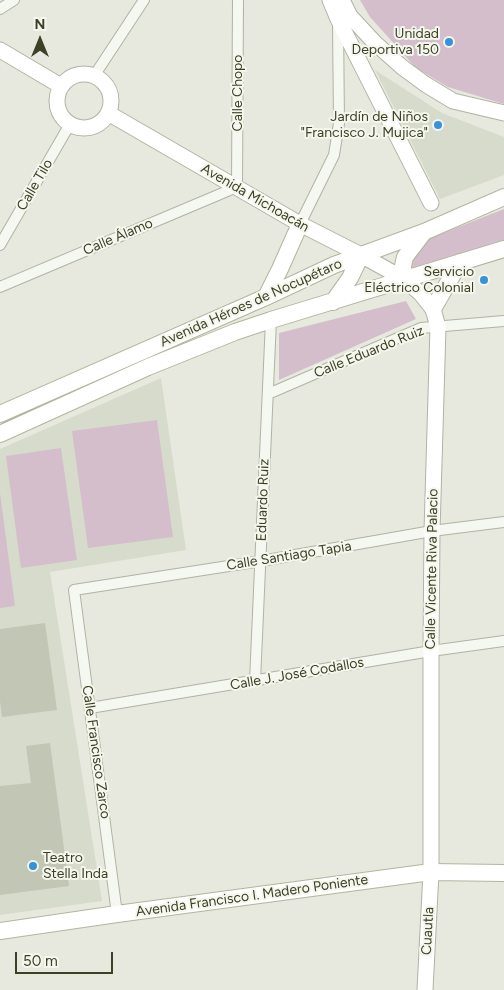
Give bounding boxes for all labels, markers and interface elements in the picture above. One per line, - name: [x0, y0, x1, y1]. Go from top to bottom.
- north arrow: [15, 15, 65, 65]
- text: N: [35, 16, 45, 33]
- place label: Unidad Deportiva 150: [352, 26, 439, 58]
- marker: Unidad Deportiva 150: [443, 36, 455, 48]
- street label: Calle Chopo: [230, 55, 246, 131]
- place label: Jardín de Niños "Francisco J. Mujica": [300, 109, 428, 142]
- marker: Jardín de Niños "Francisco J. Mujica": [432, 119, 444, 131]
- street label: Calle Tilo: [14, 156, 56, 214]
- street label: Avenida Michoacán: [198, 160, 312, 236]
- street label: Calle Álamo: [81, 215, 155, 259]
- street label: Avenida Héroes de Nocupétaro: [157, 255, 345, 351]
- place label: Servicio Eléctrico Colonial: [364, 264, 474, 296]
- marker: Servicio Eléctrico Colonial: [478, 274, 490, 286]
- street label: Calle Eduardo Ruiz: [312, 322, 426, 382]
- street label: Eduardo Ruiz: [253, 458, 273, 542]
- street label: Calle Vicente Riva Palacio: [422, 488, 442, 650]
- street label: Calle Santiago Tapia: [225, 538, 353, 574]
- street label: Calle J. José Codallos: [229, 654, 365, 694]
- street label: Calle Francisco Zarco: [78, 684, 114, 820]
- place label: Teatro Stella Inda: [43, 850, 108, 882]
- marker: Teatro Stella Inda: [27, 860, 39, 872]
- street label: Avenida Francisco I. Madero Poniente: [135, 871, 369, 921]
- street label: Cuautla: [418, 906, 438, 956]
- scale bar: [18, 942, 115, 974]
- text: 50 m: [23, 952, 58, 970]

